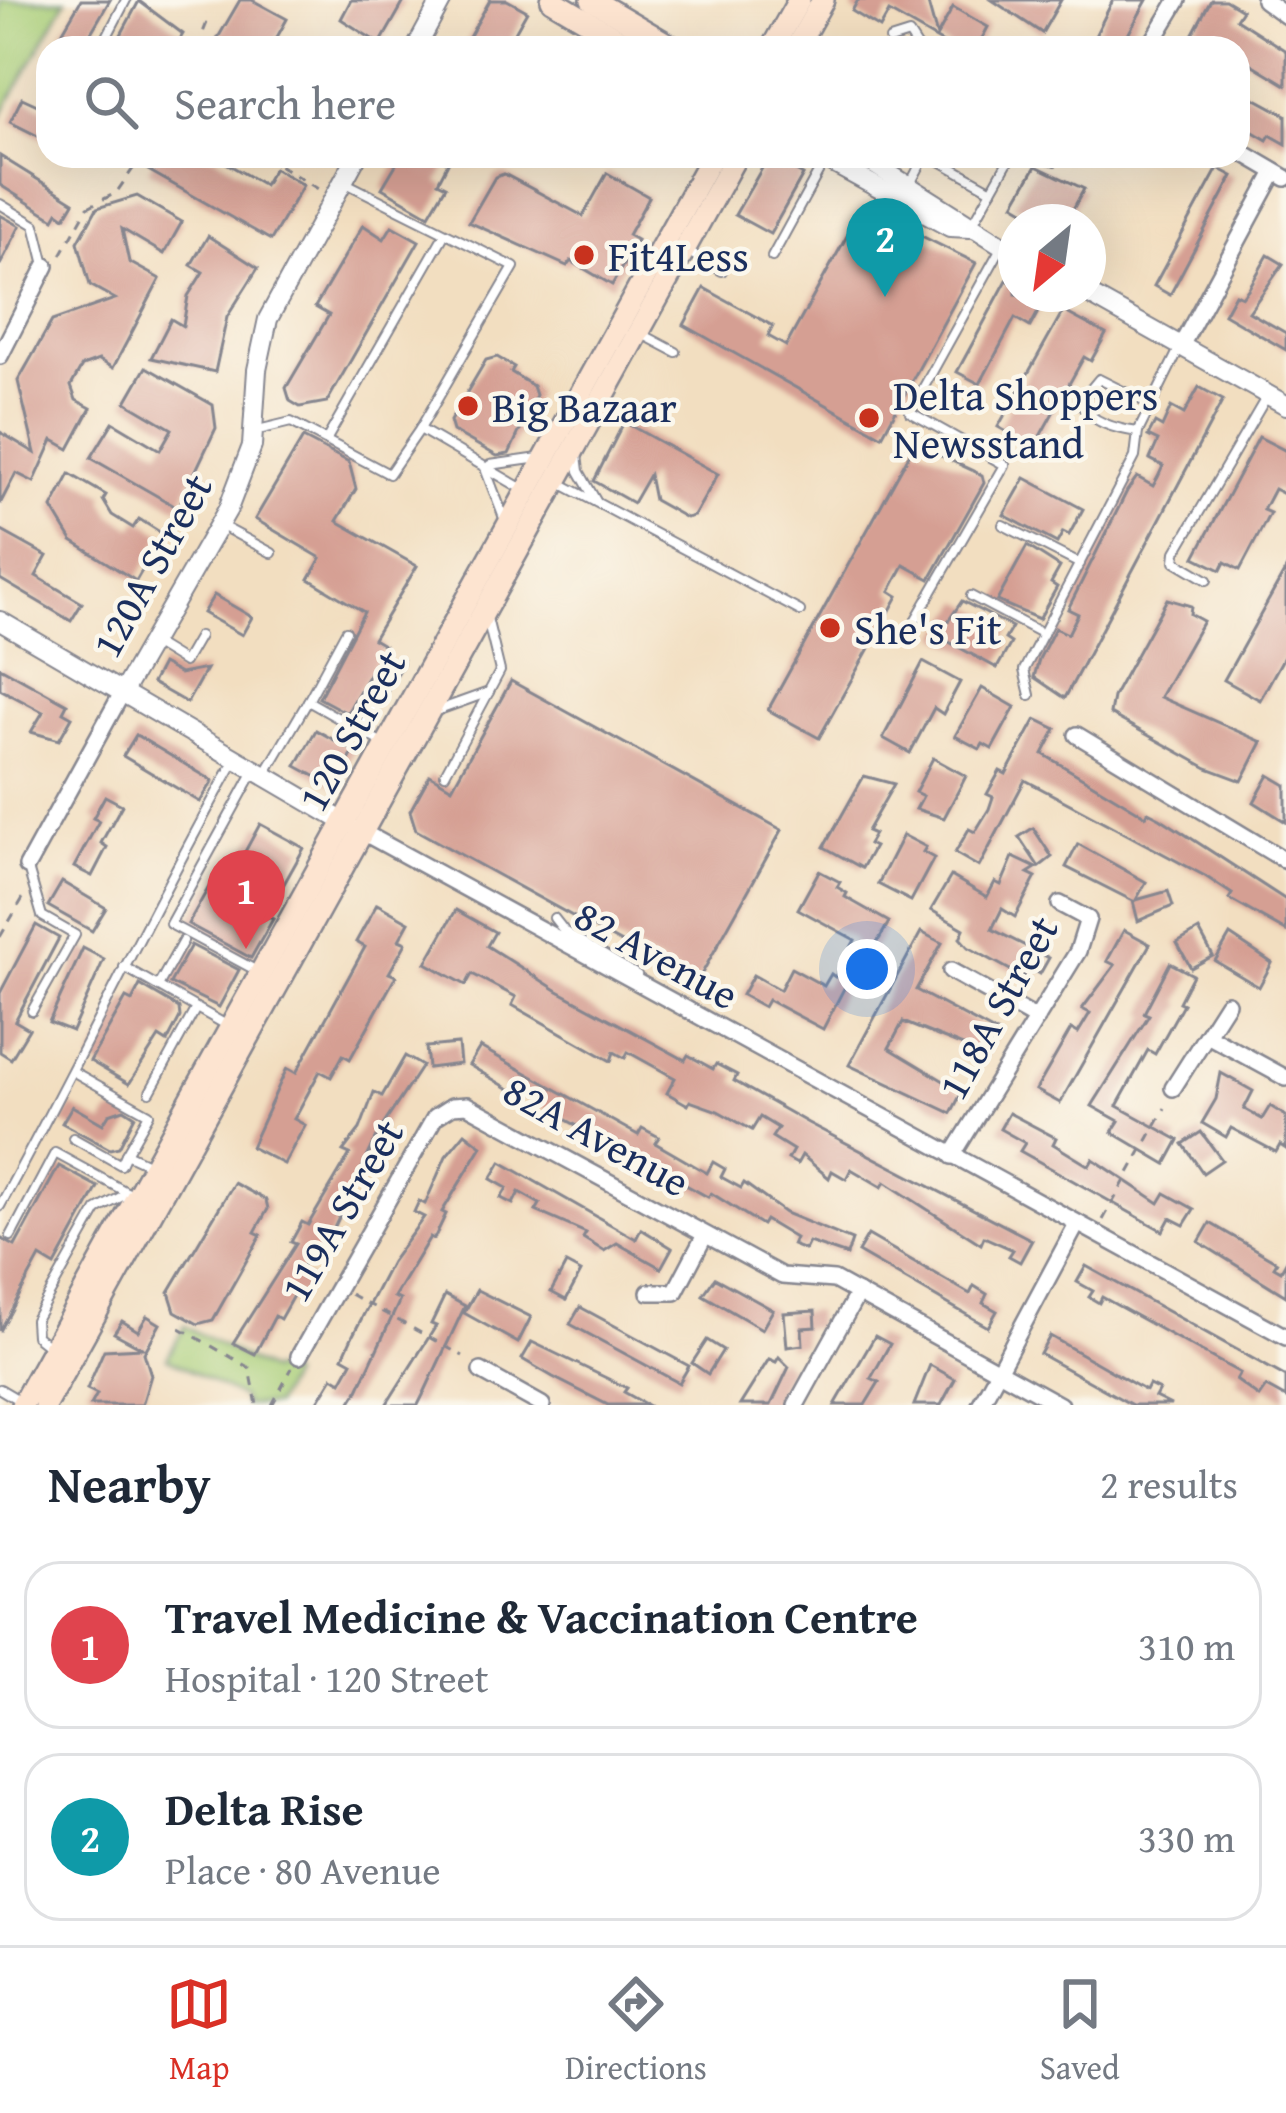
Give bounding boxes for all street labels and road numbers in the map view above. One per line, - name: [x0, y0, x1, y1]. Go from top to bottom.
- street label: 120A Street: [75, 462, 227, 668]
- street label: 120 Street: [282, 638, 420, 822]
- street label: 82 Avenue: [564, 884, 750, 1024]
- street label: 118A Street: [921, 904, 1073, 1110]
- street label: 82A Avenue: [493, 1059, 701, 1211]
- street label: 119A Street: [264, 1107, 418, 1313]

